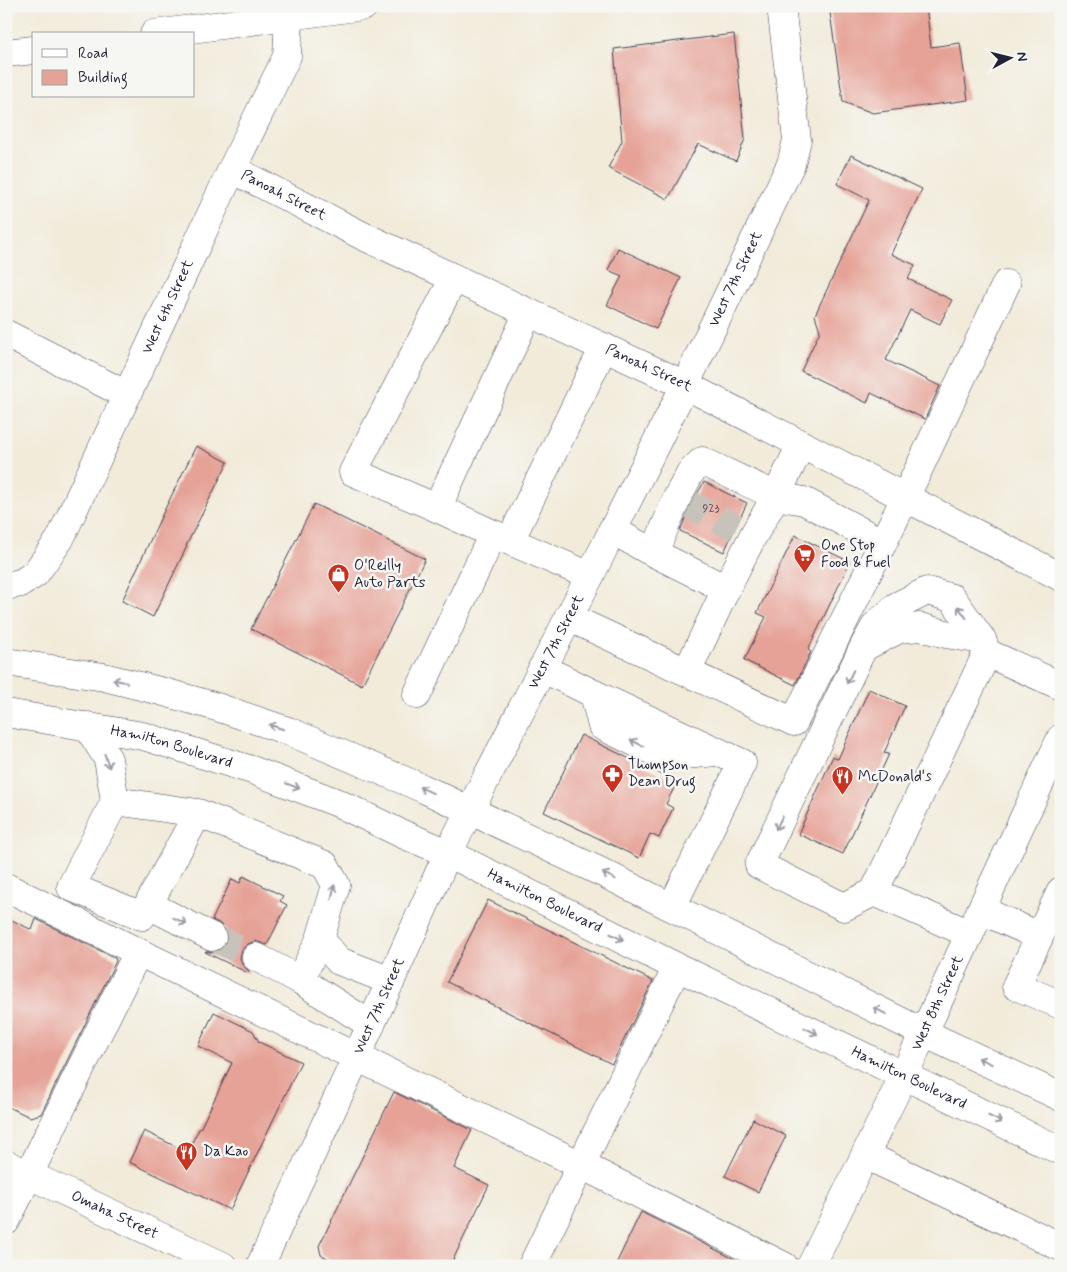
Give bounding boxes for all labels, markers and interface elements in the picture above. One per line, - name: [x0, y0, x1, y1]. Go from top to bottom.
- legend: [32, 32, 195, 98]
- north arrow: [984, 32, 1034, 82]
- text: Road: [78, 44, 108, 64]
- text: N: [1012, 51, 1031, 62]
- text: Building: [78, 68, 128, 89]
- street label: Panoah Street: [238, 165, 330, 226]
- street label: West 7th Street: [704, 228, 767, 330]
- street label: West 6th Street: [137, 256, 199, 357]
- street label: Panoah Street: [602, 340, 696, 397]
- house number: 923: [702, 501, 720, 517]
- place label: One Stop Food & Fuel: [821, 536, 891, 573]
- supermarket icon: One Stop Food & Fuel: [793, 543, 817, 574]
- place label: O'Reilly Auto Parts: [354, 556, 426, 593]
- shop icon: O'Reilly Auto Parts: [326, 563, 350, 594]
- street label: West 7th Street: [524, 591, 589, 693]
- one-way arrow: [957, 605, 967, 619]
- one-way arrow: [845, 669, 854, 684]
- one-way arrow: [113, 676, 129, 685]
- street label: Hamilton Boulevard: [109, 721, 235, 773]
- one-way arrow: [269, 721, 285, 731]
- one-way arrow: [630, 738, 645, 748]
- one-way arrow: [103, 753, 112, 769]
- place label: Thompson Dean Drug: [628, 755, 696, 793]
- pharmacy icon: Thompson Dean Drug: [600, 762, 624, 793]
- restaurant icon: McDonald's: [830, 765, 854, 796]
- place label: McDonald's: [858, 767, 932, 787]
- one-way arrow: [285, 781, 300, 791]
- one-way arrow: [419, 784, 434, 794]
- one-way arrow: [774, 815, 783, 830]
- street label: Hamilton Boulevard: [484, 864, 605, 938]
- one-way arrow: [601, 871, 616, 881]
- one-way arrow: [329, 884, 338, 900]
- one-way arrow: [173, 916, 188, 926]
- one-way arrow: [610, 932, 625, 942]
- street label: West 8th Street: [907, 952, 968, 1054]
- street label: West 7th Street: [349, 955, 410, 1057]
- one-way arrow: [873, 1006, 888, 1015]
- one-way arrow: [803, 1027, 818, 1036]
- street label: Hamilton Boulevard: [848, 1042, 970, 1114]
- one-way arrow: [978, 1056, 993, 1066]
- one-way arrow: [987, 1115, 1002, 1124]
- restaurant icon: Da Kao: [175, 1140, 199, 1171]
- place label: Da Kao: [203, 1142, 249, 1162]
- street label: Omaha Street: [68, 1186, 161, 1244]

